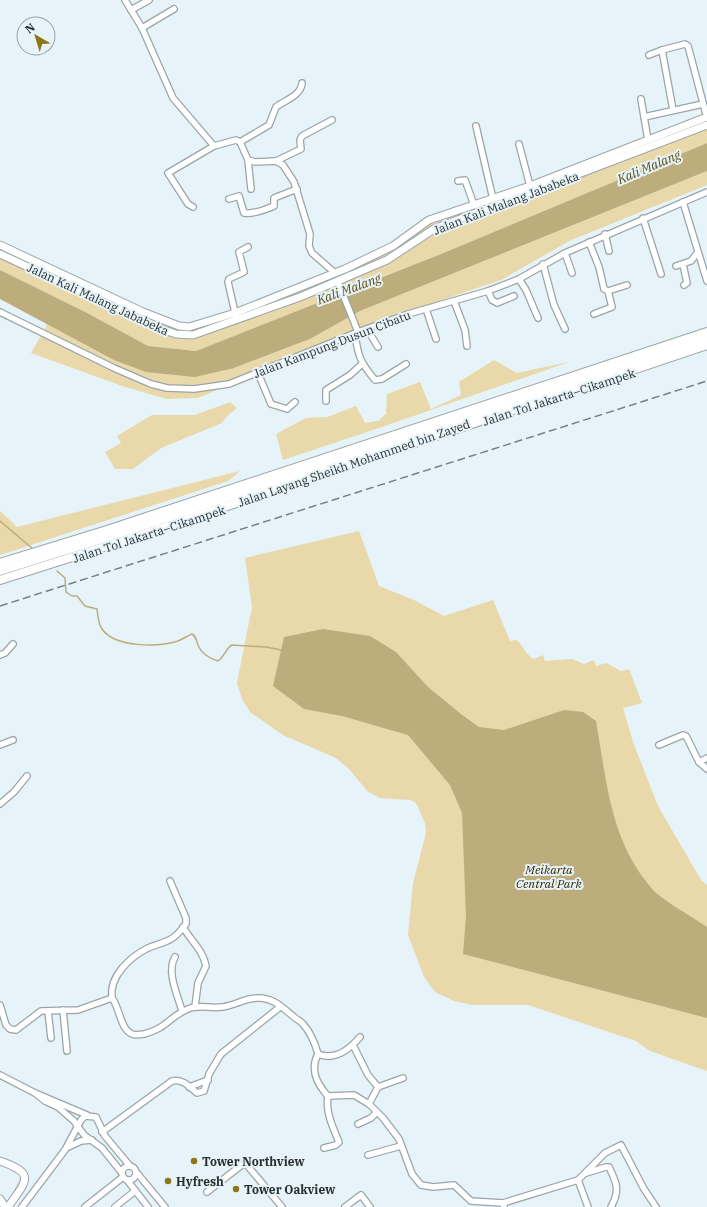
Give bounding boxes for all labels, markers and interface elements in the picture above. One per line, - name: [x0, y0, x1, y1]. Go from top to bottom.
- north arrow: [16, 16, 56, 56]
- text: N: [22, 20, 38, 36]
- water label: Kali Malang: [614, 146, 684, 188]
- street label: Jalan Kali Malang Jababeka: [431, 168, 581, 238]
- street label: Jalan Kali Malang Jababeka: [25, 260, 172, 339]
- water label: Kali Malang: [314, 269, 384, 309]
- street label: Jalan Kampung Dusun Cibatu: [251, 307, 413, 381]
- street label: Jalan Tol Jakarta–Cikampek: [481, 365, 637, 429]
- street label: Jalan Layang Sheikh Mohammed bin Zayed: [236, 416, 472, 510]
- street label: Jalan Tol Jakarta–Cikampek: [71, 502, 227, 566]
- park label: Meikarta Central Park: [516, 862, 583, 891]
- place label: Tower Northview: [202, 1154, 305, 1169]
- marker: Tower Northview: [189, 1156, 199, 1166]
- place label: Hyfresh: [176, 1174, 224, 1189]
- marker: Hyfresh: [163, 1176, 173, 1186]
- place label: Tower Oakview: [244, 1182, 336, 1197]
- marker: Tower Oakview: [231, 1184, 241, 1194]

